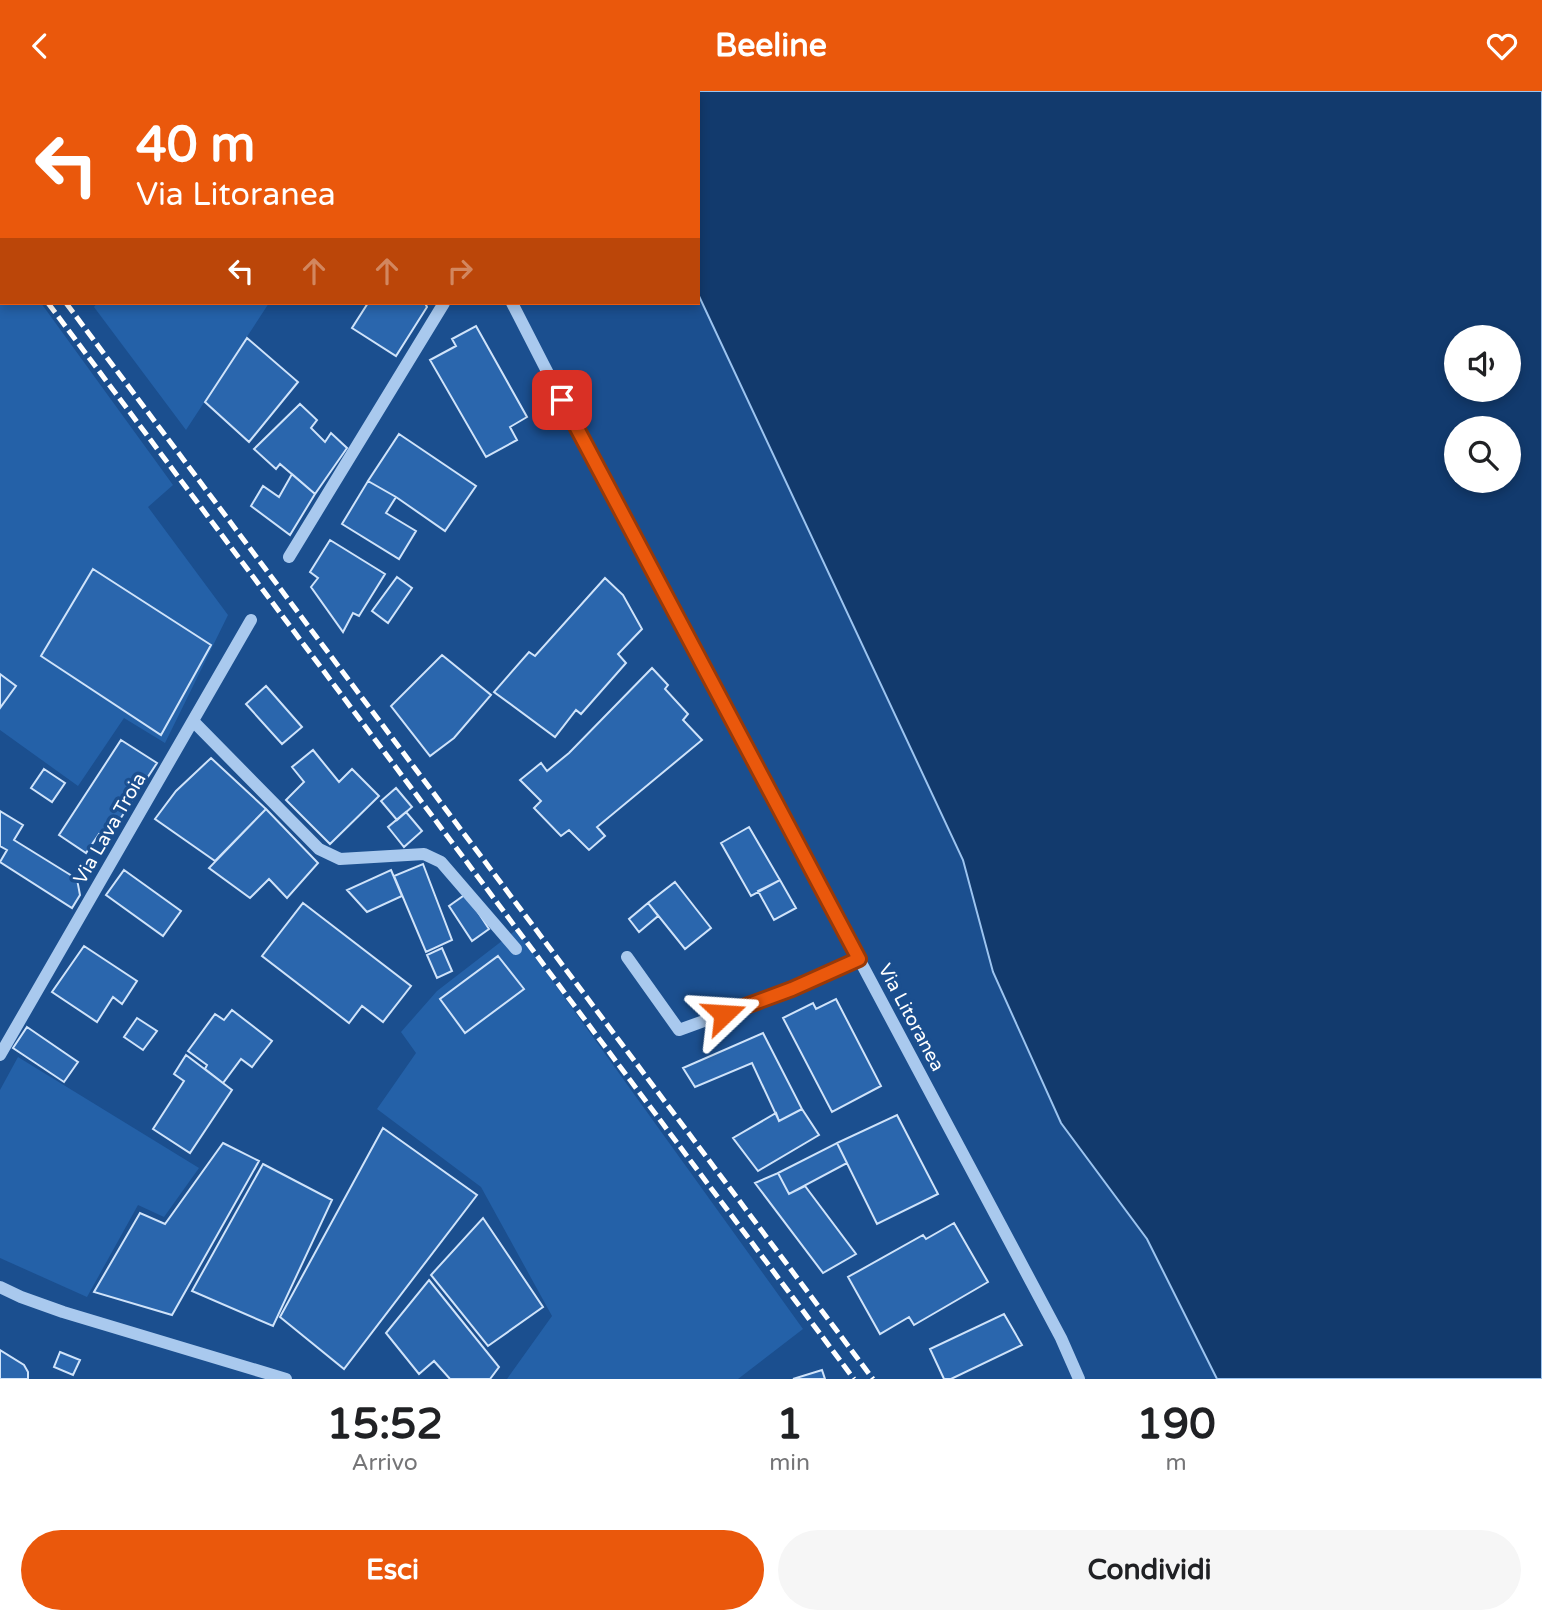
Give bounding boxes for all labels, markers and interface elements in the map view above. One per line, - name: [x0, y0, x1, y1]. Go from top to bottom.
- icon: back: [21, 27, 59, 65]
- text: Beeline: [715, 27, 827, 65]
- icon: heart: [1483, 27, 1521, 65]
- text: 40 m: [136, 116, 255, 175]
- icon: left: [21, 119, 112, 210]
- text: Via Litoranea: [136, 176, 336, 214]
- icon: left: [222, 252, 260, 290]
- icon: ahead: [295, 252, 333, 290]
- icon: ahead: [368, 252, 406, 290]
- icon: right: [441, 252, 479, 290]
- map controls: [1444, 325, 1521, 493]
- button: sound: [1444, 325, 1521, 402]
- pin: [532, 370, 592, 430]
- icon: arrive: [543, 381, 581, 419]
- button: search: [1444, 416, 1521, 493]
- street label: Via Lava Troia: [69, 769, 151, 888]
- street label: Via Litoranea: [874, 960, 949, 1075]
- position arrow: [687, 977, 761, 1051]
- text: 15:52: [326, 1399, 443, 1450]
- text: 1: [776, 1399, 803, 1450]
- text: 190: [1136, 1399, 1216, 1450]
- text: Arrivo: [351, 1449, 418, 1477]
- text: min: [769, 1449, 810, 1477]
- text: m: [1165, 1449, 1187, 1477]
- button: Esci: [21, 1530, 764, 1610]
- button: Condividi: [778, 1530, 1521, 1610]

